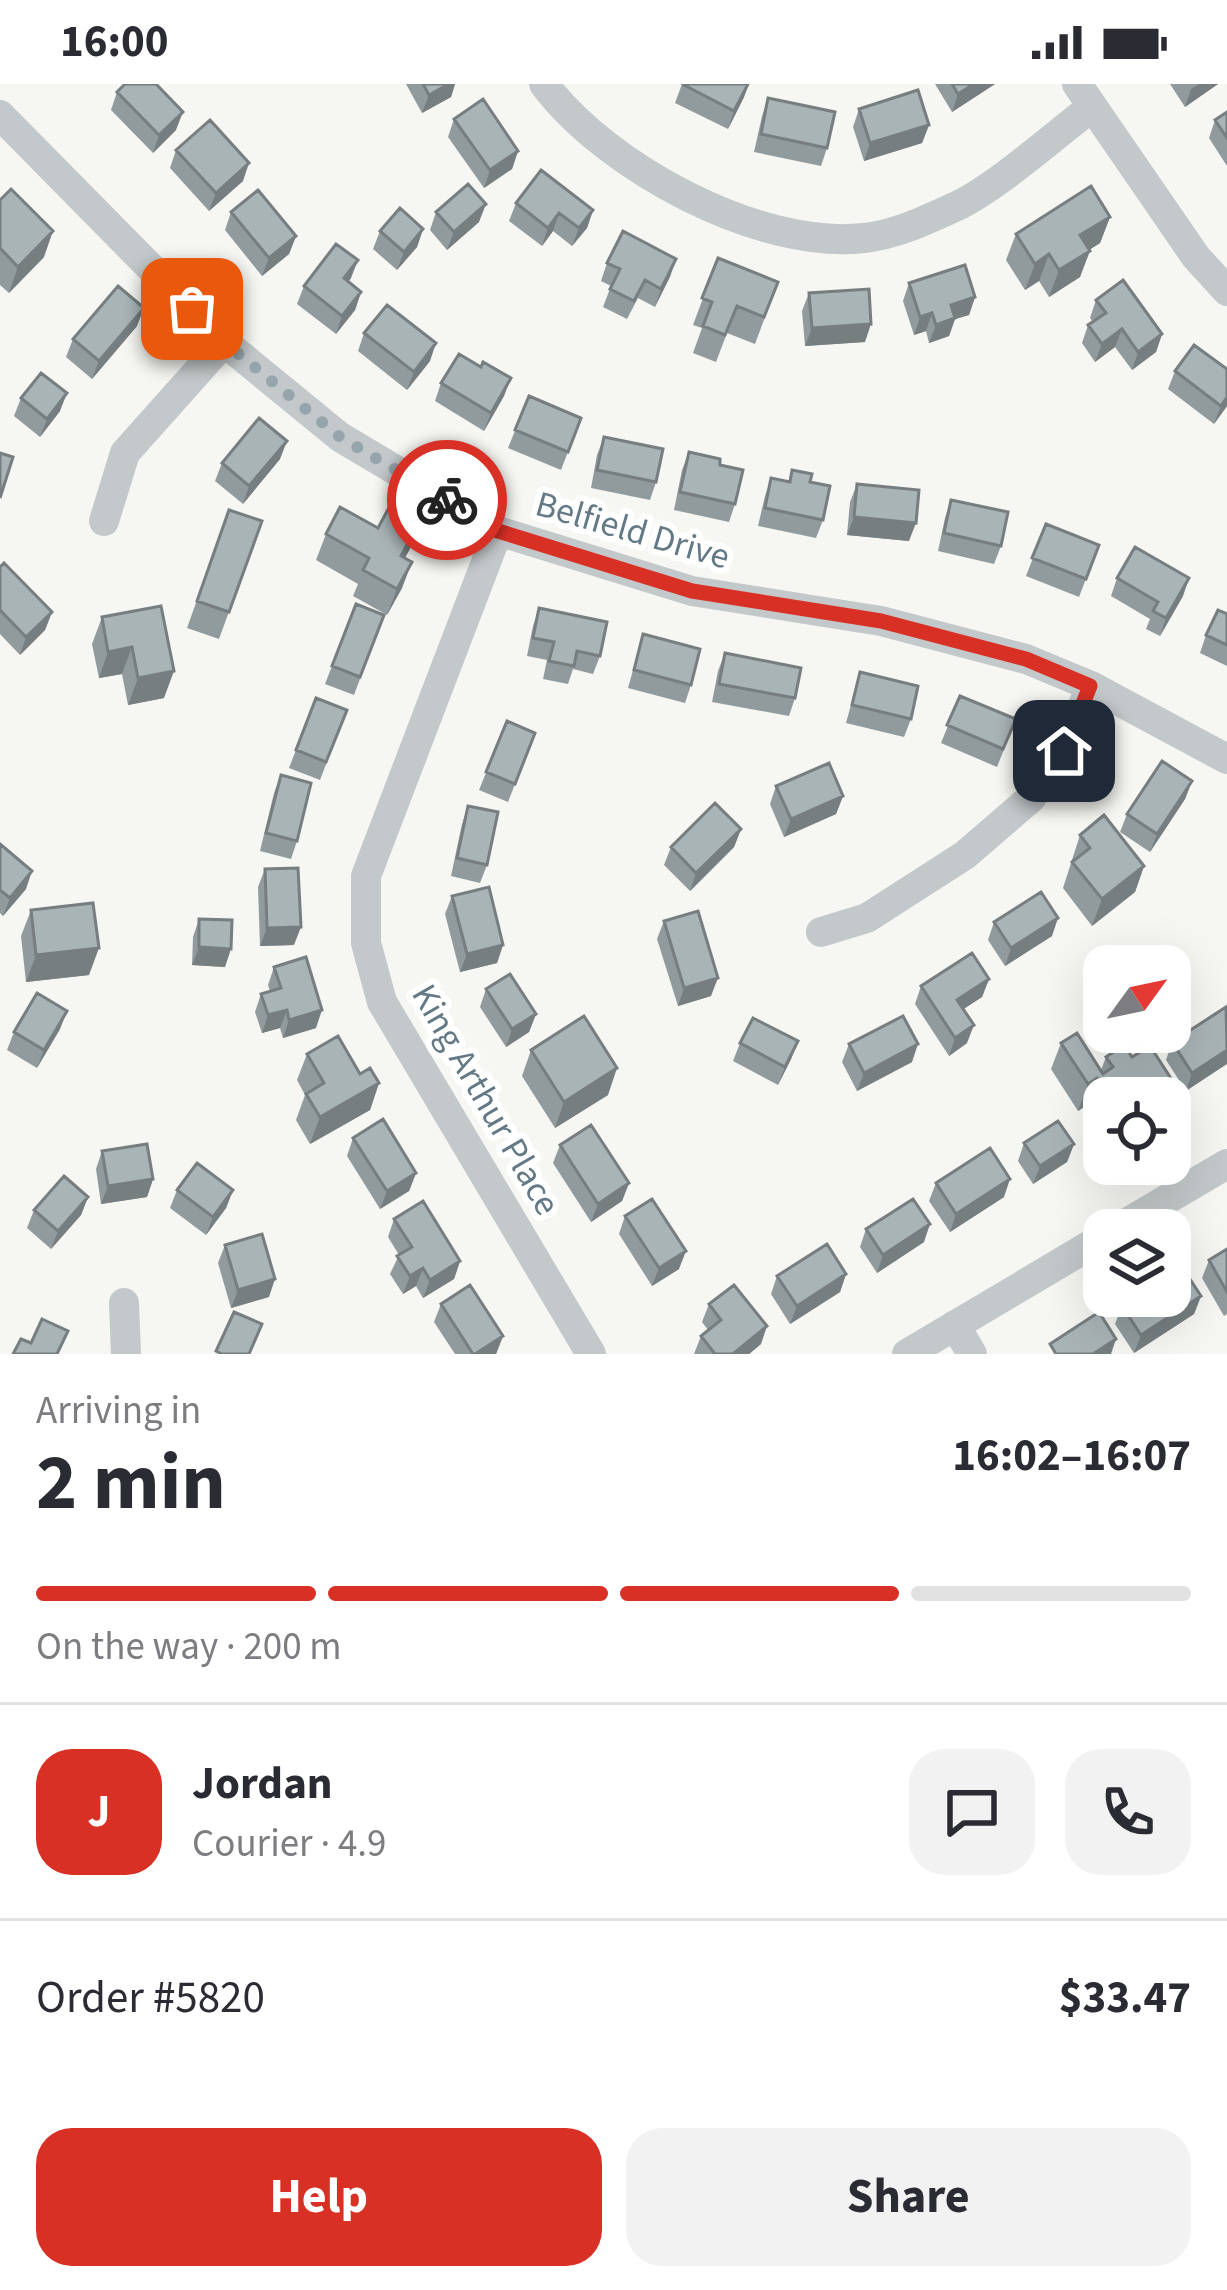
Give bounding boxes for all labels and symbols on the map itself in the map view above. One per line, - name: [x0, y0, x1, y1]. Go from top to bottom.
- pin: [141, 258, 243, 360]
- courier: [387, 440, 507, 560]
- street label: Belfield Drive: [530, 478, 736, 582]
- pin: [1013, 700, 1115, 802]
- north arrow: [1083, 945, 1191, 1053]
- street label: King Arthur Place: [399, 975, 573, 1225]

